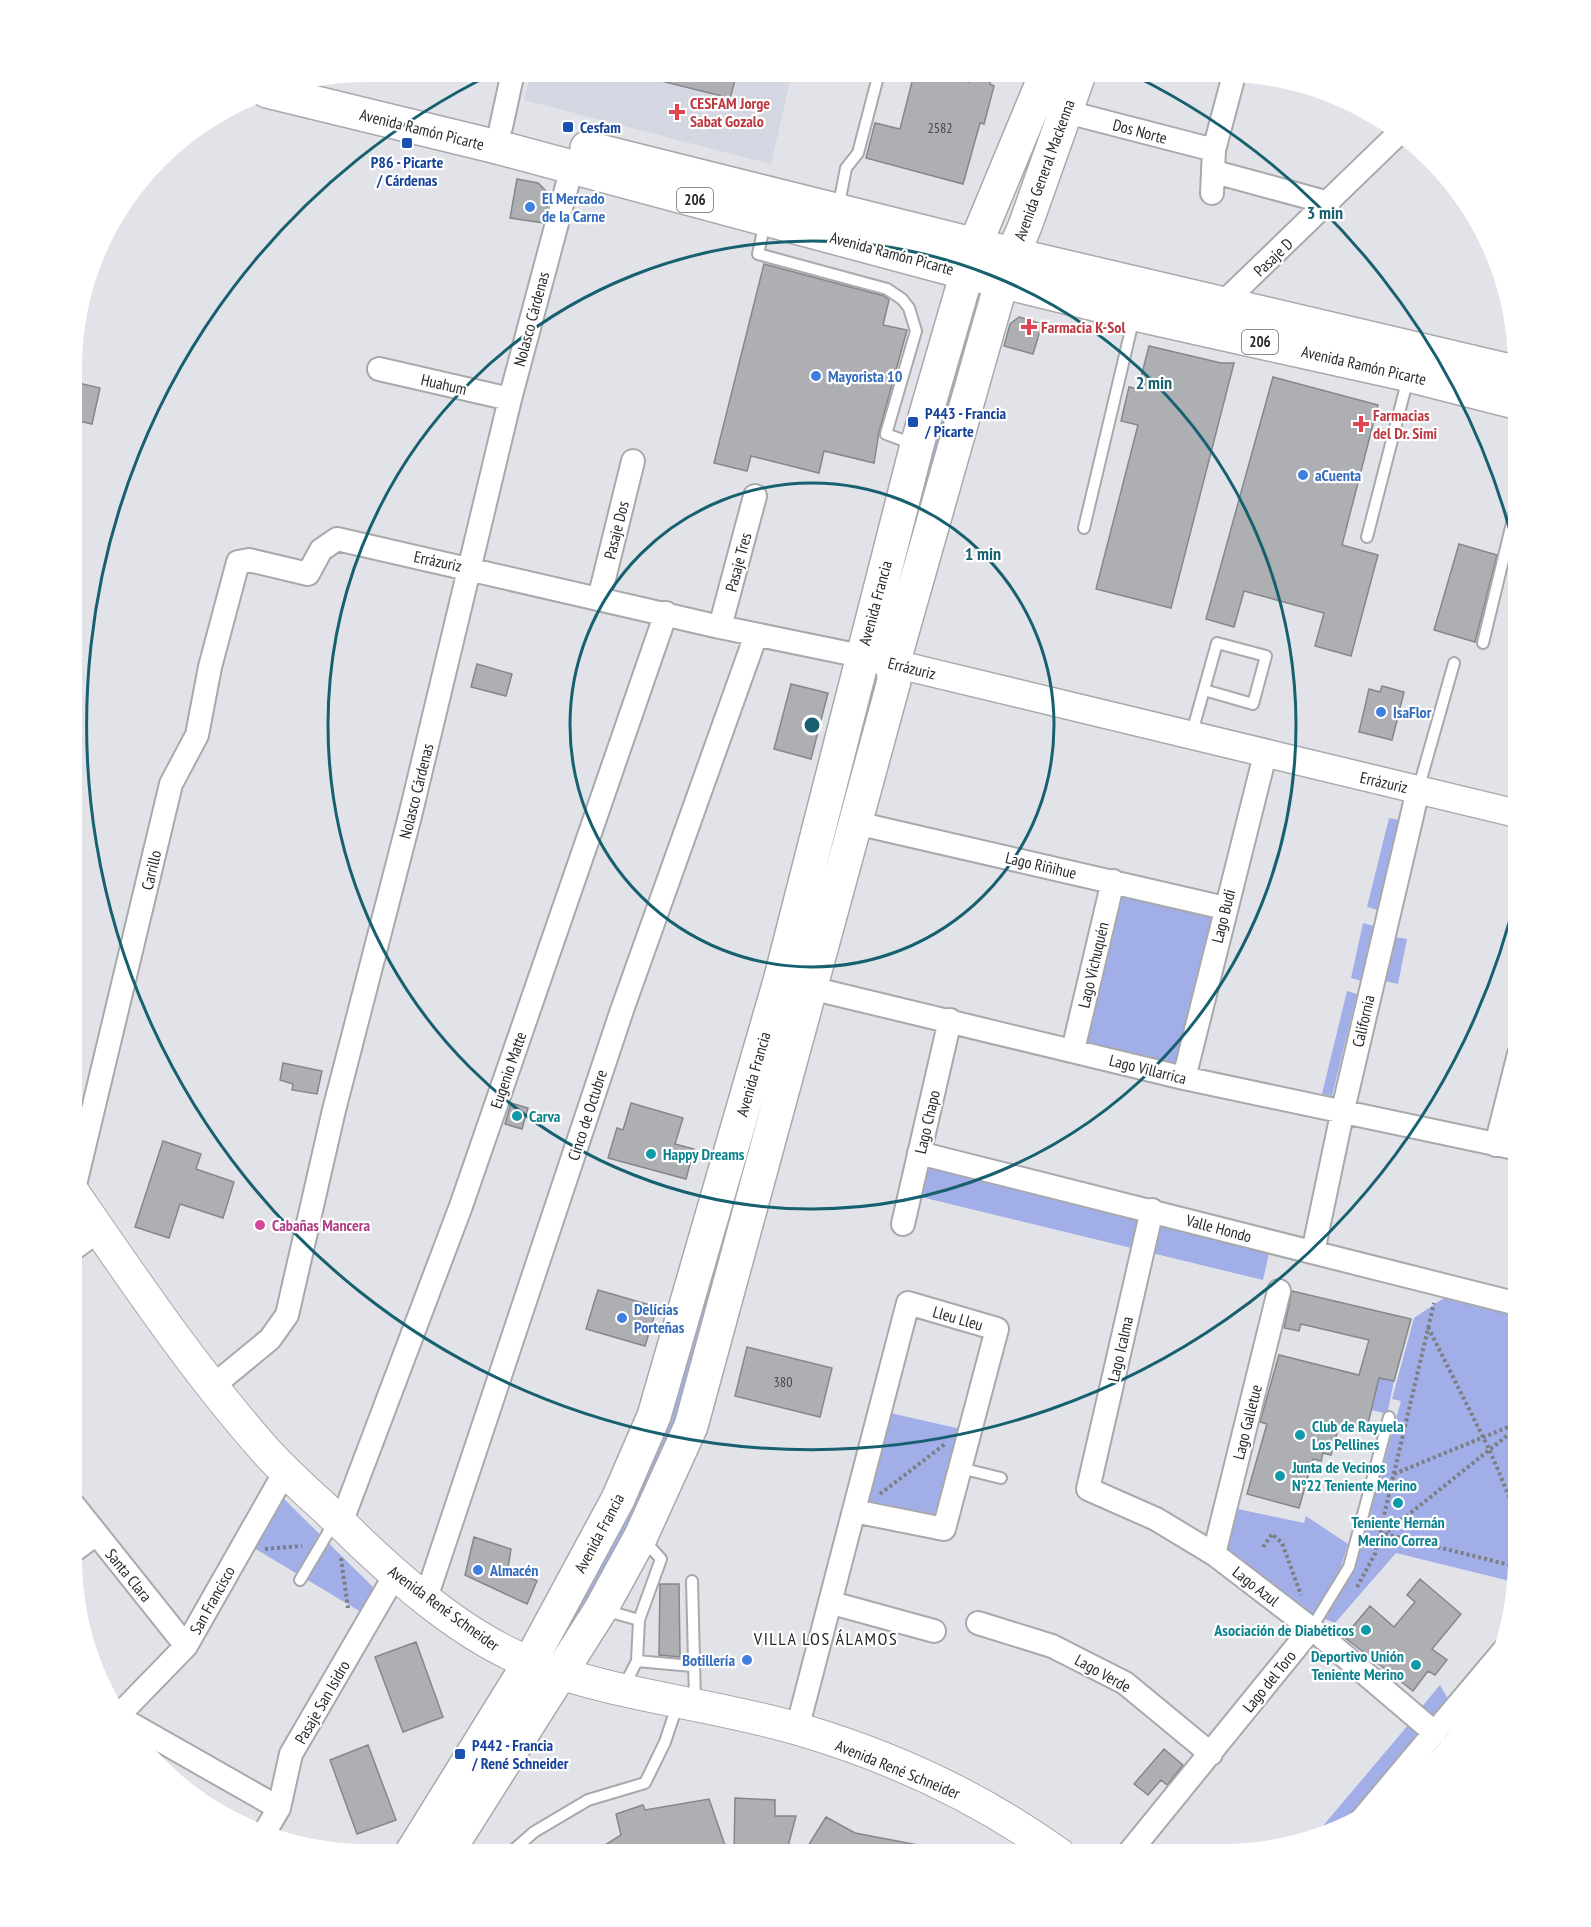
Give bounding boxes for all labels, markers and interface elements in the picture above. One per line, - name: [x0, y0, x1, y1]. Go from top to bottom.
- place label: CESFAM Jorge Sabat Gozalo: [690, 93, 770, 131]
- street label: Avenida General Mackenna: [1009, 97, 1079, 243]
- marker: CESFAM Jorge Sabat Gozalo: [668, 103, 686, 121]
- street label: Avenida Ramón Picarte: [358, 104, 486, 154]
- street label: Dos Norte: [1111, 114, 1169, 148]
- place label: Cesfam: [580, 117, 621, 137]
- house number: 2582: [927, 119, 953, 137]
- marker: Cesfam: [561, 120, 575, 134]
- marker: P86 - Picarte / Cárdenas: [400, 136, 414, 150]
- place label: P86 - Picarte / Cárdenas: [371, 152, 443, 190]
- place label: El Mercado de la Carne: [542, 188, 605, 226]
- road number: 206: [677, 188, 713, 212]
- marker: El Mercado de la Carne: [523, 200, 537, 214]
- text: 3 min: [1307, 201, 1343, 224]
- street label: Avenida Ramón Picarte: [828, 227, 956, 279]
- street label: Pasaje D: [1249, 234, 1297, 280]
- street label: Nolasco Cárdenas: [509, 269, 553, 369]
- place label: Farmacia K-Sol: [1041, 317, 1125, 337]
- marker: Farmacia K-Sol: [1022, 320, 1036, 334]
- road number: 206: [1242, 330, 1278, 354]
- street label: Avenida Ramón Picarte: [1300, 341, 1428, 389]
- place label: Mayorista 10: [828, 366, 903, 386]
- street label: Huahum: [419, 369, 469, 399]
- marker: Mayorista 10: [809, 369, 823, 383]
- text: 2 min: [1136, 371, 1172, 394]
- place label: P443 - Francia / Picarte: [924, 403, 1007, 441]
- place label: Farmacias del Dr. Simi: [1373, 405, 1438, 443]
- marker: P443 - Francia / Picarte: [906, 415, 920, 429]
- marker: Farmacias del Dr. Simi: [1354, 417, 1368, 431]
- place label: aCuenta: [1315, 465, 1362, 485]
- marker: aCuenta: [1296, 468, 1310, 482]
- street label: Pasaje Dos: [599, 499, 633, 561]
- street label: Pasaje Tres: [721, 530, 755, 594]
- text: 1 min: [965, 542, 1001, 565]
- street label: Errázuriz: [412, 546, 464, 576]
- street label: Avenida Francia: [854, 558, 896, 648]
- street label: Errázuriz: [886, 652, 938, 684]
- place label: IsaFlor: [1393, 702, 1432, 722]
- marker: IsaFlor: [1374, 705, 1388, 719]
- centre of rings: [802, 715, 822, 735]
- street label: Nolasco Cárdenas: [395, 741, 437, 841]
- street label: Errázuriz: [1358, 767, 1410, 797]
- street label: Lago Riñihue: [1004, 847, 1078, 883]
- street label: Carrillo: [137, 848, 165, 892]
- street label: Lago Budi: [1207, 887, 1239, 945]
- street label: Lago Vichuquén: [1073, 920, 1113, 1010]
- street label: California: [1347, 993, 1379, 1049]
- street label: Eugenio Matte: [486, 1029, 530, 1111]
- street label: Avenida Francia: [731, 1029, 775, 1119]
- street label: Lago Villarrica: [1107, 1050, 1189, 1088]
- street label: Cinco de Octubre: [563, 1067, 611, 1163]
- street label: Lago Chapo: [910, 1088, 944, 1156]
- place label: Carva: [529, 1106, 561, 1126]
- marker: Carva: [510, 1109, 524, 1123]
- place label: Happy Dreams: [663, 1144, 745, 1164]
- marker: Happy Dreams: [644, 1147, 658, 1161]
- street label: Valle Hondo: [1183, 1209, 1254, 1246]
- place label: Cabañas Mancera: [272, 1215, 371, 1235]
- marker: Cabañas Mancera: [253, 1218, 267, 1232]
- place label: Delícias Porteñas: [634, 1299, 685, 1337]
- street label: Lleu Lleu: [931, 1301, 985, 1335]
- marker: Delícias Porteñas: [615, 1311, 629, 1325]
- street label: Lago Icalma: [1103, 1314, 1137, 1384]
- house number: 380: [774, 1373, 792, 1391]
- street label: Lago Galletue: [1228, 1383, 1266, 1461]
- place label: Club de Rayuela Los Pellines: [1312, 1416, 1404, 1454]
- marker: Club de Rayuela Los Pellines: [1293, 1428, 1307, 1442]
- place label: Junta de Vecinos N°22 Teniente Merino: [1291, 1457, 1417, 1495]
- marker: Junta de Vecinos N°22 Teniente Merino: [1273, 1469, 1287, 1483]
- street label: Avenida Francia: [570, 1490, 628, 1576]
- marker: Teniente Hernán Merino Correa: [1391, 1496, 1405, 1510]
- place label: Teniente Hernán Merino Correa: [1351, 1512, 1445, 1550]
- street label: Santa Clara: [101, 1544, 157, 1606]
- place label: Almacén: [489, 1560, 539, 1580]
- street label: Avenida René Schneider: [385, 1561, 504, 1655]
- street label: San Francisco: [185, 1562, 239, 1638]
- street label: Lago Azul: [1229, 1562, 1283, 1610]
- marker: Almacén: [471, 1563, 485, 1577]
- place label: Asociación de Diabéticos: [1213, 1620, 1354, 1640]
- marker: Asociación de Diabéticos: [1359, 1623, 1373, 1637]
- district label: VILLA LOS ÁLAMOS: [753, 1627, 898, 1650]
- street label: Lago del Toro: [1238, 1646, 1300, 1716]
- place label: Deportivo Unión Teniente Merino: [1311, 1646, 1404, 1684]
- place label: Botillería: [682, 1650, 735, 1670]
- street label: Lago Verde: [1072, 1650, 1134, 1696]
- marker: Botillería: [740, 1653, 754, 1667]
- street label: Pasaje San Isidro: [290, 1657, 354, 1747]
- marker: Deportivo Unión Teniente Merino: [1409, 1658, 1423, 1672]
- place label: P442 - Francia / René Schneider: [471, 1735, 569, 1773]
- street label: Avenida René Schneider: [833, 1735, 964, 1803]
- marker: P442 - Francia / René Schneider: [453, 1747, 467, 1761]

